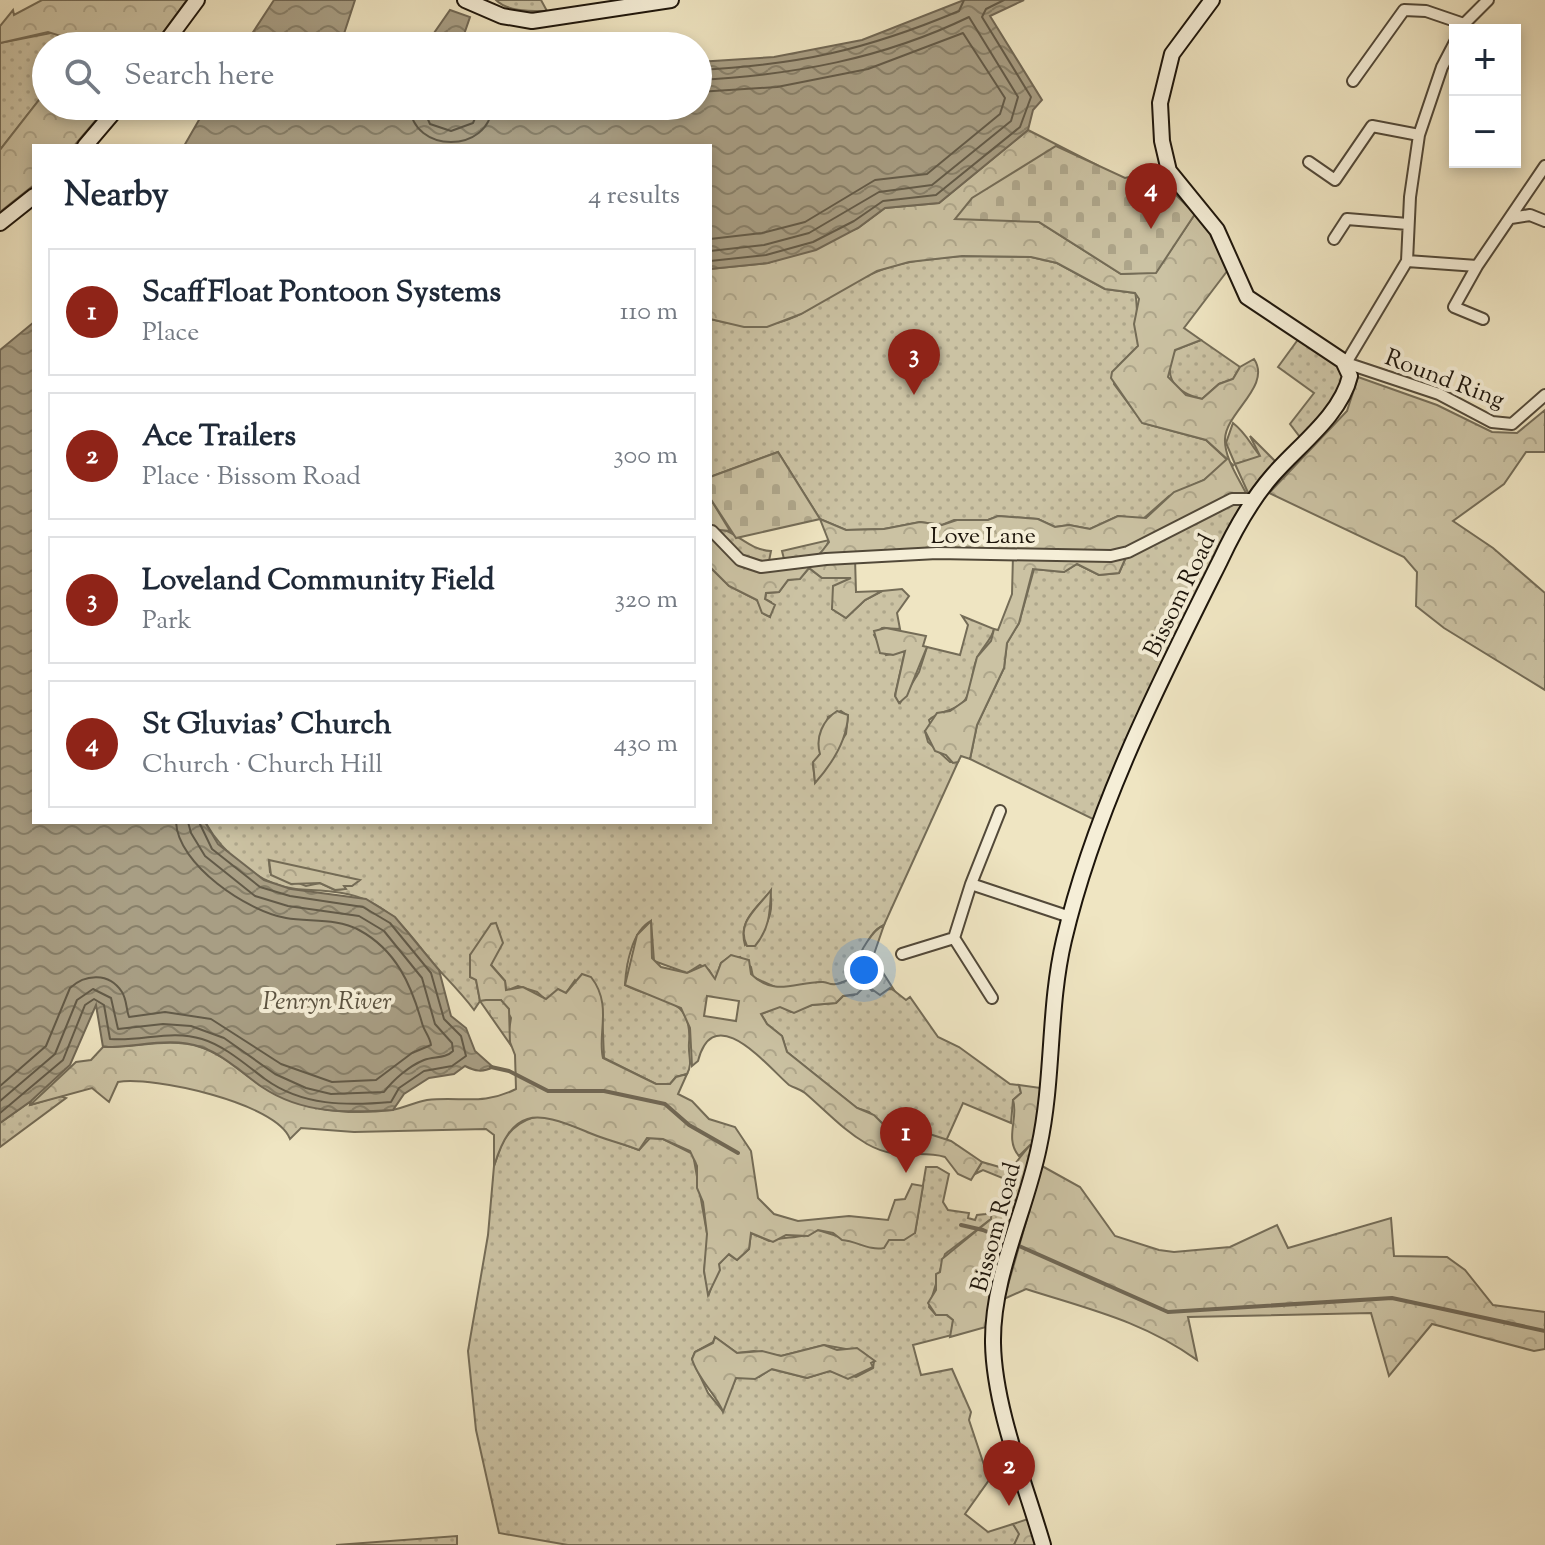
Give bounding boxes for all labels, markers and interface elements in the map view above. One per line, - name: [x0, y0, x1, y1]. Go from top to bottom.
- map controls: [1449, 24, 1521, 168]
- button: +: [1449, 24, 1521, 96]
- search box: [32, 32, 712, 120]
- icon: search: [60, 54, 104, 98]
- text: Search here: [124, 55, 274, 98]
- button: −: [1449, 96, 1521, 168]
- pin: 4: [1125, 163, 1177, 229]
- text: Nearby: [64, 172, 169, 221]
- text: 4 results: [588, 178, 680, 215]
- text: ScaffFloat Pontoon Systems: [142, 272, 501, 315]
- text: 1: [88, 294, 96, 331]
- text: 110 m: [620, 294, 678, 331]
- text: Place: [142, 315, 199, 352]
- pin: 3: [888, 329, 940, 395]
- street label: Round Ring: [1379, 341, 1509, 418]
- text: Ace Trailers: [142, 416, 296, 459]
- text: 2: [86, 438, 98, 475]
- text: 300 m: [613, 438, 678, 475]
- text: Place · Bissom Road: [142, 459, 361, 496]
- street label: Love Lane: [930, 520, 1036, 554]
- street label: Bissom Road: [1136, 528, 1225, 663]
- text: Loveland Community Field: [142, 560, 495, 603]
- text: 3: [87, 582, 97, 619]
- text: 320 m: [615, 582, 678, 619]
- text: Park: [142, 603, 192, 640]
- text: St Gluvias' Church: [142, 704, 392, 747]
- text: 4: [85, 726, 99, 763]
- text: 430 m: [614, 726, 678, 763]
- text: Church · Church Hill: [142, 747, 383, 784]
- your location: [844, 950, 884, 990]
- water label: Penryn River: [262, 984, 392, 1021]
- pin: 1: [880, 1107, 932, 1173]
- street label: Bissom Road: [963, 1159, 1031, 1296]
- pin: 2: [983, 1440, 1035, 1506]

